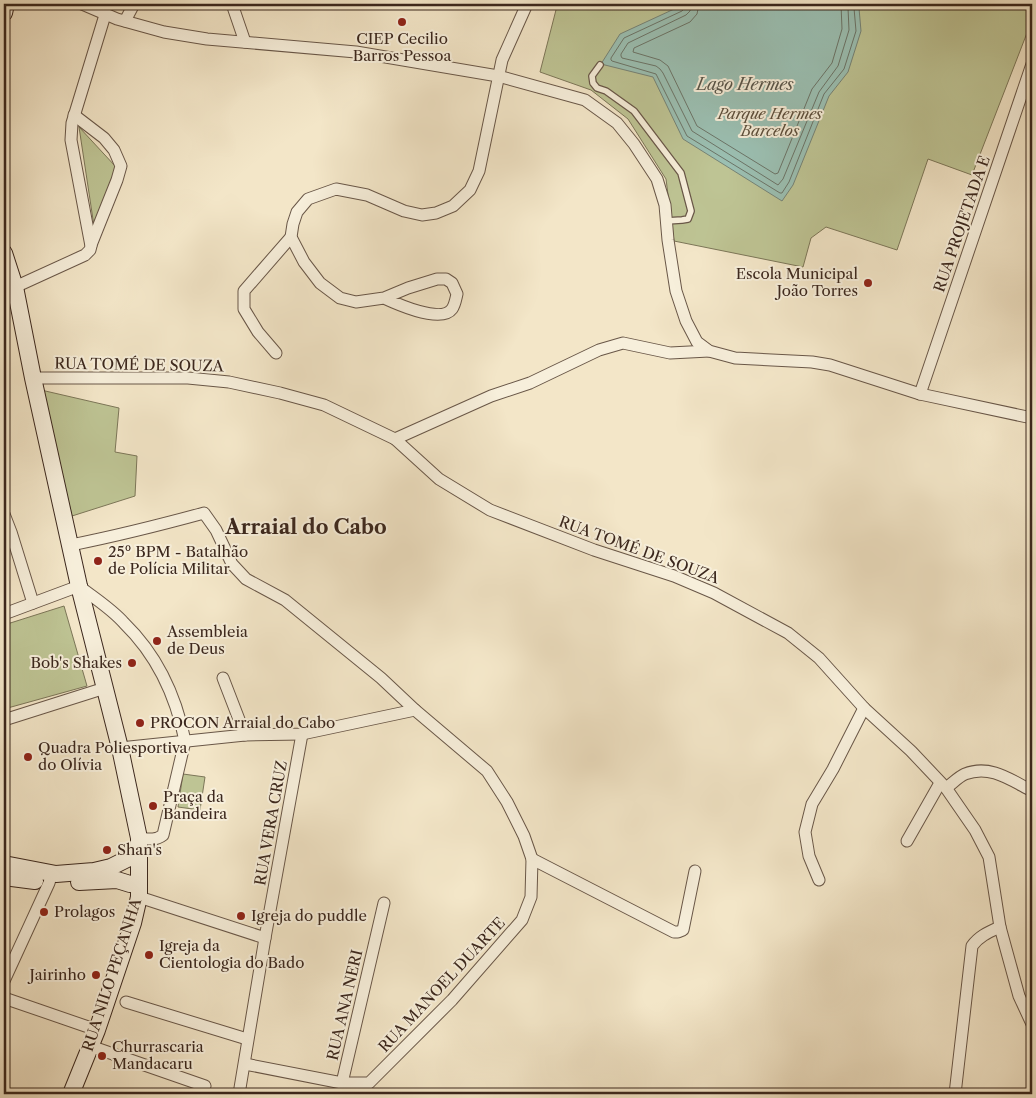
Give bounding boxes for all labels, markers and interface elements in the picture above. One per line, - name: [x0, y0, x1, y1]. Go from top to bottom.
- marker: CIEP Cecilio Barros Pessoa: [396, 16, 408, 28]
- place label: CIEP Cecilio Barros Pessoa: [353, 29, 451, 65]
- water label: Lago Hermes: [694, 74, 794, 94]
- park label: Parque Hermes Barcelos: [717, 104, 823, 140]
- street label: RUA PROJETADA E: [929, 153, 994, 295]
- place label: Escola Municipal João Torres: [736, 264, 859, 300]
- marker: Escola Municipal João Torres: [862, 277, 874, 289]
- street label: RUA TOMÉ DE SOUZA: [54, 354, 225, 375]
- street label: RUA TOMÉ DE SOUZA: [556, 512, 723, 588]
- district label: Arraial do Cabo: [224, 515, 387, 539]
- place label: 25º BPM - Batalhão de Polícia Militar: [108, 542, 248, 578]
- marker: 25º BPM - Batalhão de Polícia Militar: [92, 555, 104, 567]
- place label: Assembleia de Deus: [166, 622, 248, 658]
- marker: Assembleia de Deus: [151, 635, 163, 647]
- place label: Bob's Shakes: [31, 653, 122, 672]
- marker: Bob's Shakes: [126, 657, 138, 669]
- place label: PROCON Arraial do Cabo: [150, 713, 335, 732]
- marker: PROCON Arraial do Cabo: [134, 717, 146, 729]
- place label: Quadra Poliesportiva do Olívia: [38, 738, 188, 774]
- marker: Quadra Poliesportiva do Olívia: [22, 751, 34, 763]
- street label: RUA VERA CRUZ: [250, 759, 291, 887]
- place label: Praça da Bandeira: [163, 787, 227, 823]
- marker: Praça da Bandeira: [147, 800, 159, 812]
- place label: Shan's: [117, 840, 162, 859]
- marker: Shan's: [101, 844, 113, 856]
- street label: RUA NILO PEÇANHA: [78, 895, 146, 1054]
- place label: Prolagos: [54, 902, 115, 921]
- marker: Prolagos: [38, 906, 50, 918]
- place label: Igreja do puddle: [251, 906, 367, 925]
- marker: Igreja do puddle: [235, 910, 247, 922]
- street label: RUA MANOEL DUARTE: [374, 913, 509, 1056]
- place label: Igreja da Cientologia do Bado: [159, 936, 304, 972]
- street label: RUA ANA NERI: [323, 948, 366, 1062]
- marker: Igreja da Cientologia do Bado: [143, 949, 155, 961]
- place label: Jairinho: [28, 965, 86, 984]
- marker: Jairinho: [90, 969, 102, 981]
- place label: Churrascaria Mandacaru: [112, 1037, 204, 1073]
- marker: Churrascaria Mandacaru: [96, 1050, 108, 1062]

